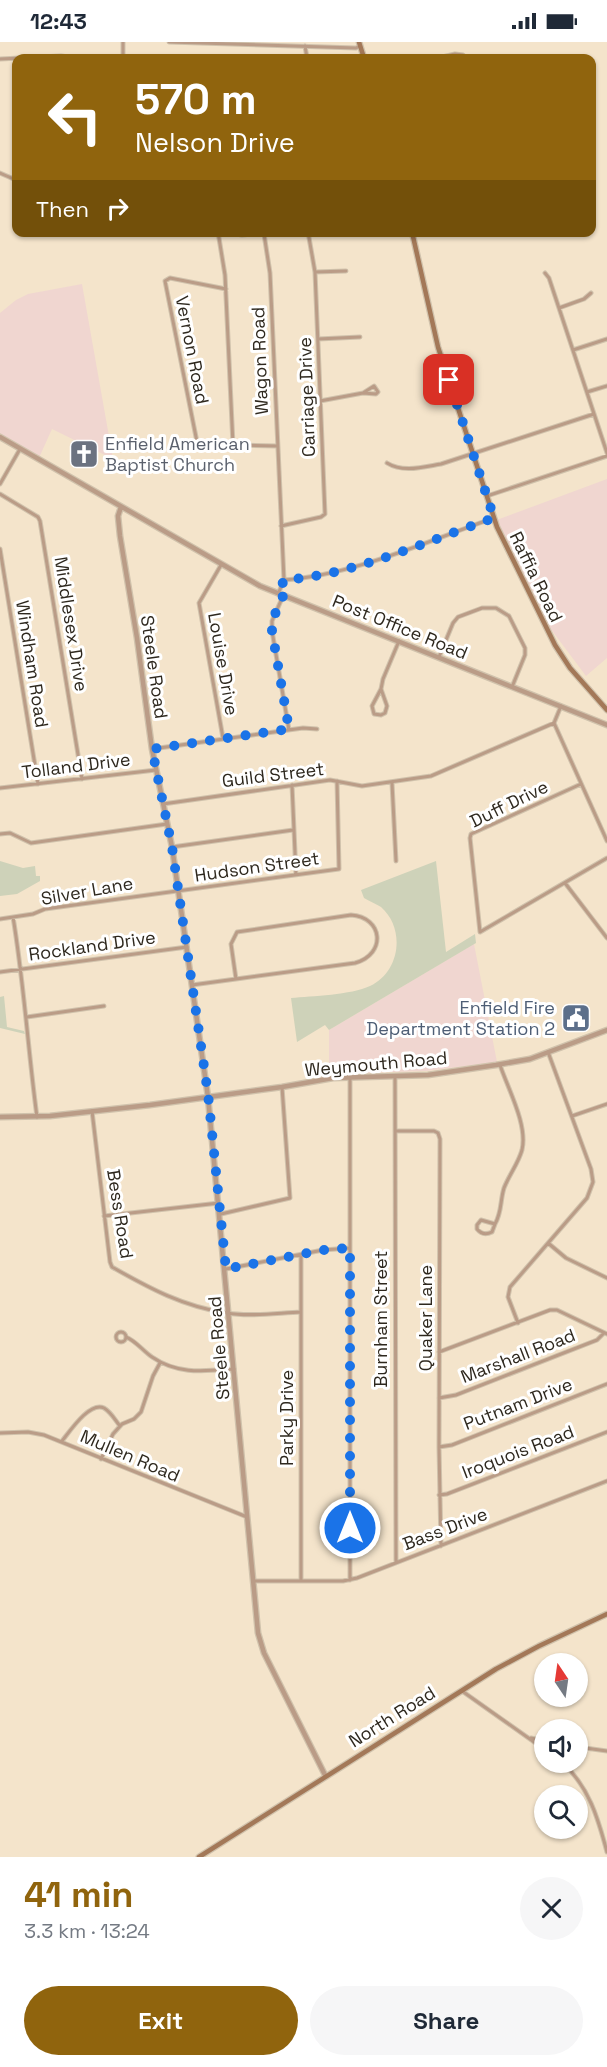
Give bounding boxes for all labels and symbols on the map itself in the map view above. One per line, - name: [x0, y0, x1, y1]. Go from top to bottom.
- street label: Vernon Road: [171, 294, 214, 406]
- street label: Wagon Road: [246, 307, 273, 415]
- street label: Carriage Drive: [293, 337, 320, 457]
- pin: [423, 354, 474, 405]
- place label: Enfield American Baptist Church: [105, 432, 250, 476]
- church icon: Enfield American Baptist Church: [68, 438, 100, 470]
- street label: Raffia Road: [505, 528, 568, 626]
- street label: Middlesex Drive: [49, 555, 94, 693]
- street label: Post Office Road: [329, 589, 471, 664]
- street label: Windham Road: [11, 599, 54, 729]
- street label: Louise Drive: [203, 611, 244, 717]
- street label: Steele Road: [136, 614, 173, 720]
- street label: Tolland Drive: [20, 747, 132, 784]
- street label: Guild Street: [220, 757, 325, 792]
- street label: Duff Drive: [466, 775, 552, 832]
- street label: Hudson Street: [193, 846, 321, 887]
- street label: Silver Lane: [39, 871, 135, 910]
- street label: Rockland Drive: [27, 925, 157, 966]
- place label: Enfield Fire Department Station 2: [366, 996, 555, 1040]
- public building icon: Enfield Fire Department Station 2: [560, 1002, 592, 1034]
- street label: Weymouth Road: [304, 1046, 448, 1081]
- street label: Bess Road: [102, 1168, 139, 1260]
- street label: Burnham Street: [369, 1250, 392, 1388]
- street label: Quaker Lane: [414, 1265, 437, 1371]
- street label: Steele Road: [203, 1295, 234, 1401]
- street label: Marshall Road: [457, 1323, 578, 1388]
- street label: Parky Drive: [275, 1370, 298, 1466]
- street label: Putnam Drive: [460, 1372, 575, 1435]
- street label: Iroquois Road: [458, 1420, 577, 1483]
- street label: Mullen Road: [77, 1424, 183, 1487]
- position arrow: [318, 1496, 382, 1560]
- street label: Bass Drive: [399, 1502, 490, 1555]
- north arrow: [534, 1653, 588, 1707]
- street label: North Road: [344, 1681, 439, 1752]

